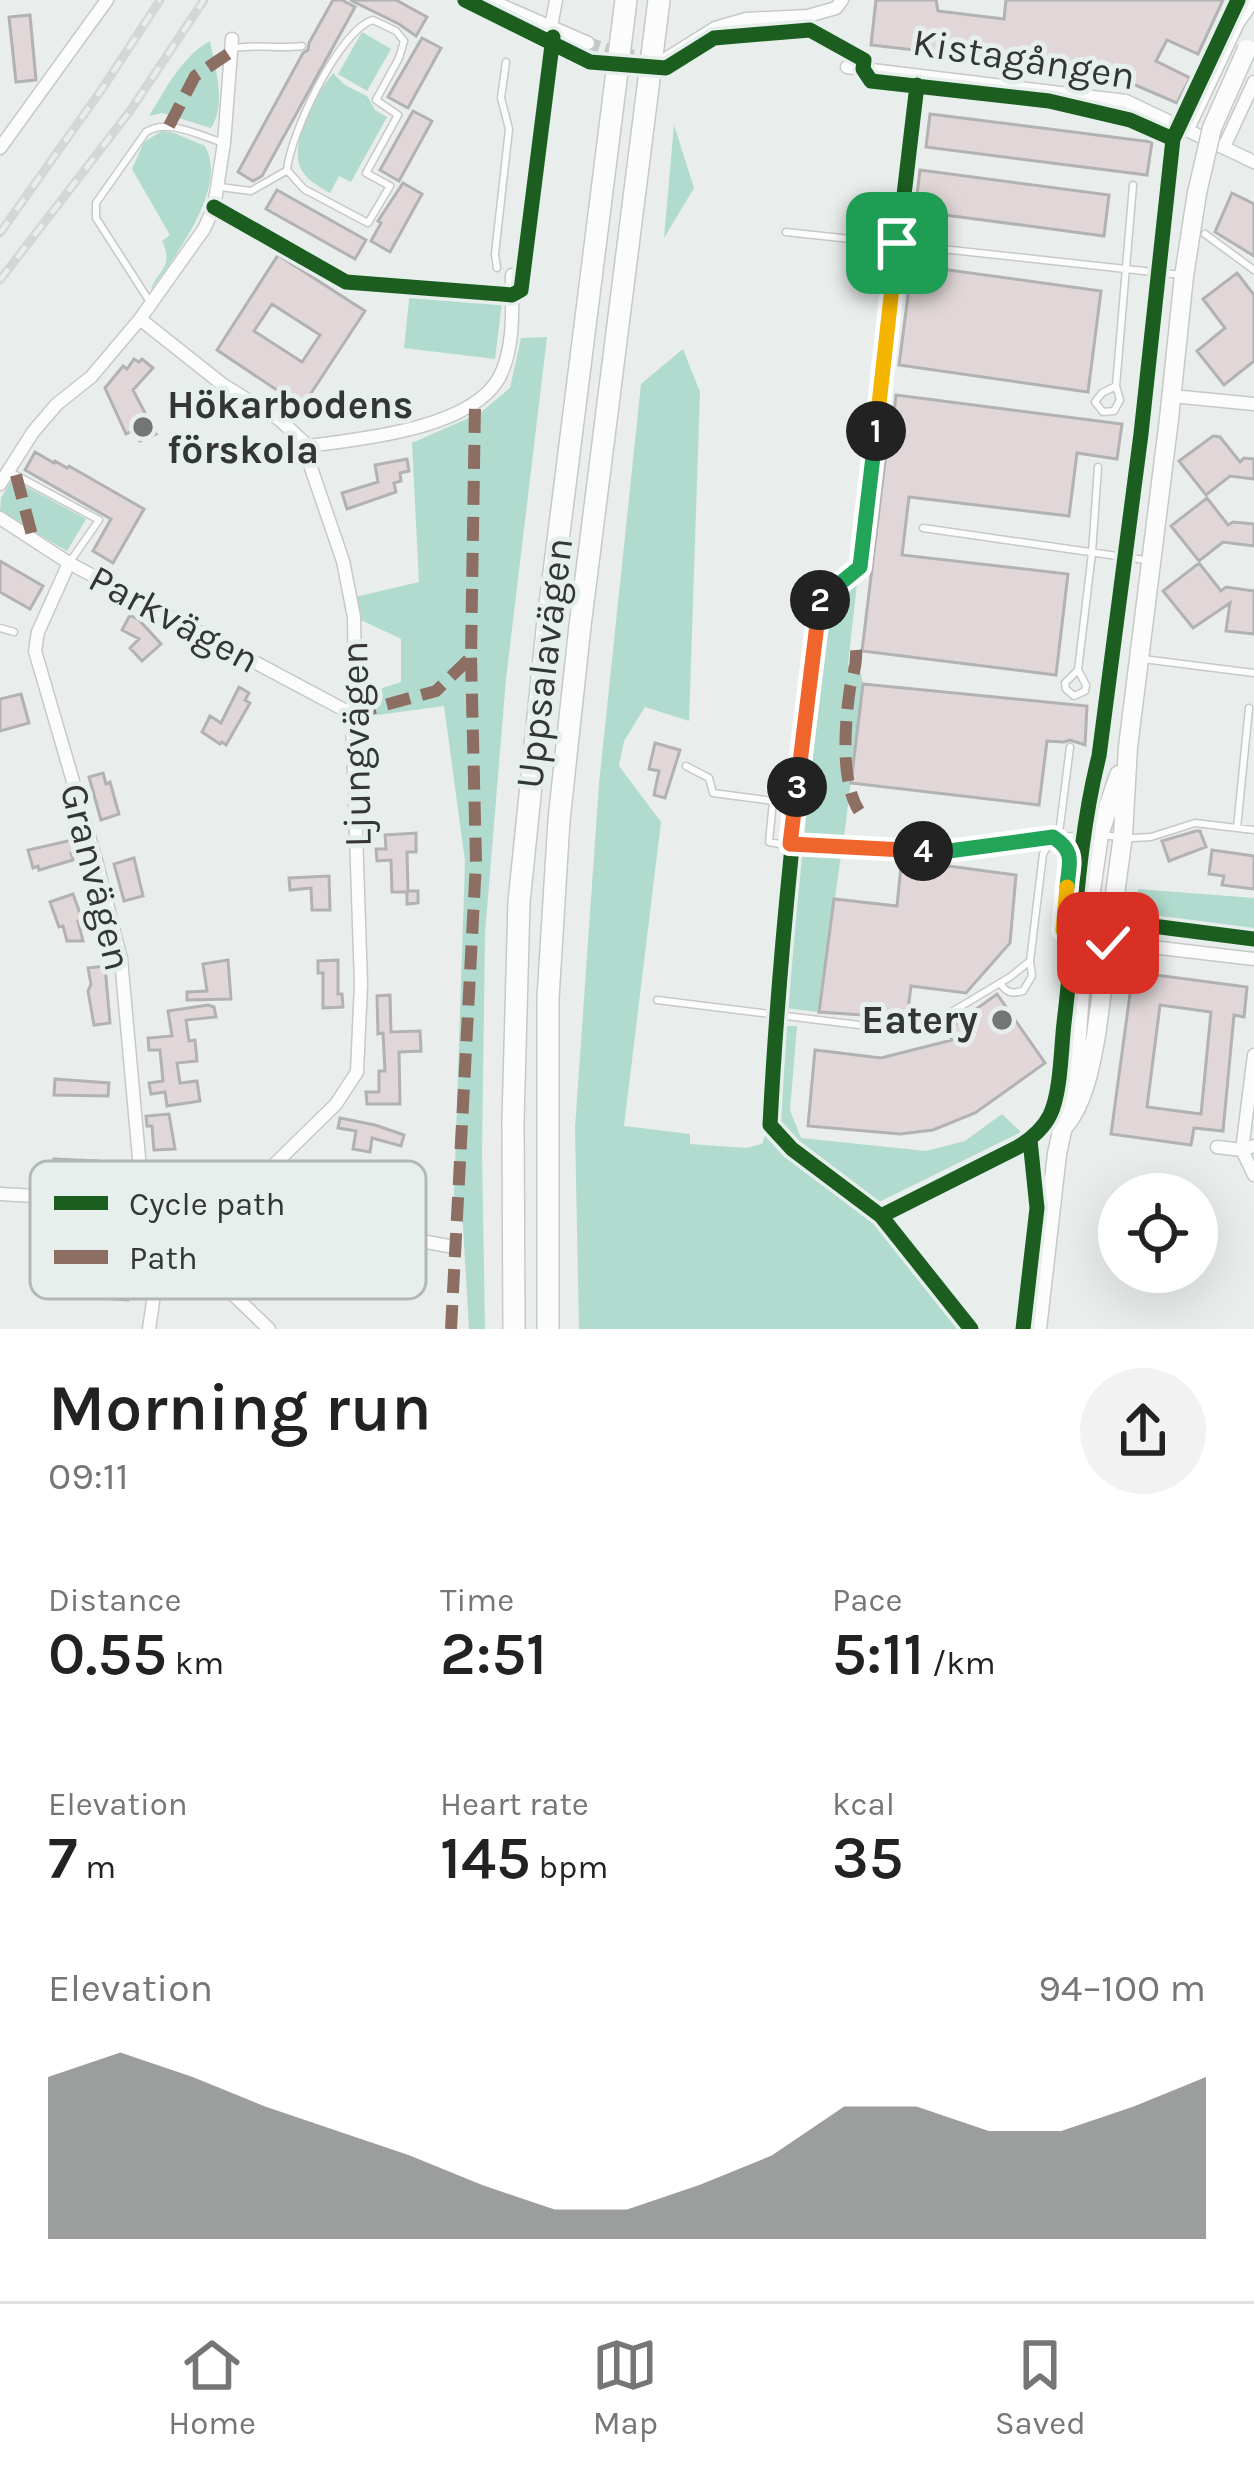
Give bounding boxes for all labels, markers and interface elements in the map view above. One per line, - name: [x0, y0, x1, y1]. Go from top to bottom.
- street label: Kistagången: [910, 19, 1138, 99]
- pin: [846, 192, 948, 294]
- icon: arrive: [864, 210, 930, 276]
- place label: Hökarbodens förskola: [167, 382, 413, 473]
- pin: 1: [846, 401, 906, 461]
- text: 1: [870, 412, 882, 450]
- marker: Hökarbodens förskola: [130, 414, 156, 440]
- street label: Uppsalavägen: [506, 535, 582, 791]
- street label: Parkvägen: [81, 555, 267, 683]
- pin: 2: [790, 570, 850, 630]
- text: 2: [810, 581, 830, 619]
- street label: Ljungvägen: [331, 640, 381, 848]
- pin: 3: [767, 757, 827, 817]
- text: 3: [787, 768, 807, 806]
- street label: Granvägen: [51, 779, 141, 975]
- pin: 4: [893, 821, 953, 881]
- text: 4: [913, 832, 933, 870]
- pin: [1057, 892, 1159, 994]
- icon: check: [1075, 910, 1141, 976]
- place label: Eatery: [861, 997, 978, 1043]
- marker: Eatery: [989, 1007, 1015, 1033]
- legend: [30, 1161, 426, 1299]
- map controls: [1098, 1173, 1218, 1293]
- button: locate: [1098, 1173, 1218, 1293]
- text: Cycle path: [129, 1185, 285, 1223]
- text: Path: [129, 1239, 198, 1277]
- button: share: [1080, 1368, 1206, 1494]
- text: Morning run: [48, 1369, 432, 1447]
- text: 09:11: [48, 1453, 129, 1499]
- text: Distance: [48, 1581, 181, 1619]
- text: Time: [440, 1581, 514, 1619]
- text: Pace: [832, 1581, 902, 1619]
- text: 0.55: [48, 1619, 167, 1689]
- text: 2:51: [440, 1619, 547, 1689]
- text: 5:11: [832, 1619, 924, 1689]
- text: km: [167, 1644, 224, 1682]
- text: /km: [924, 1644, 996, 1682]
- text: Elevation: [48, 1785, 188, 1823]
- text: Heart rate: [440, 1785, 589, 1823]
- text: kcal: [832, 1785, 895, 1823]
- text: 7: [48, 1823, 77, 1893]
- text: 145: [440, 1823, 531, 1893]
- text: 35: [832, 1823, 903, 1893]
- text: m: [77, 1848, 116, 1886]
- text: bpm: [531, 1848, 608, 1886]
- text: Elevation: [48, 1965, 213, 2011]
- text: 94–100 m: [1038, 1965, 1206, 2011]
- tab: Home: [168, 2332, 256, 2442]
- tab: Map: [592, 2332, 658, 2442]
- tab: Saved: [995, 2332, 1086, 2442]

